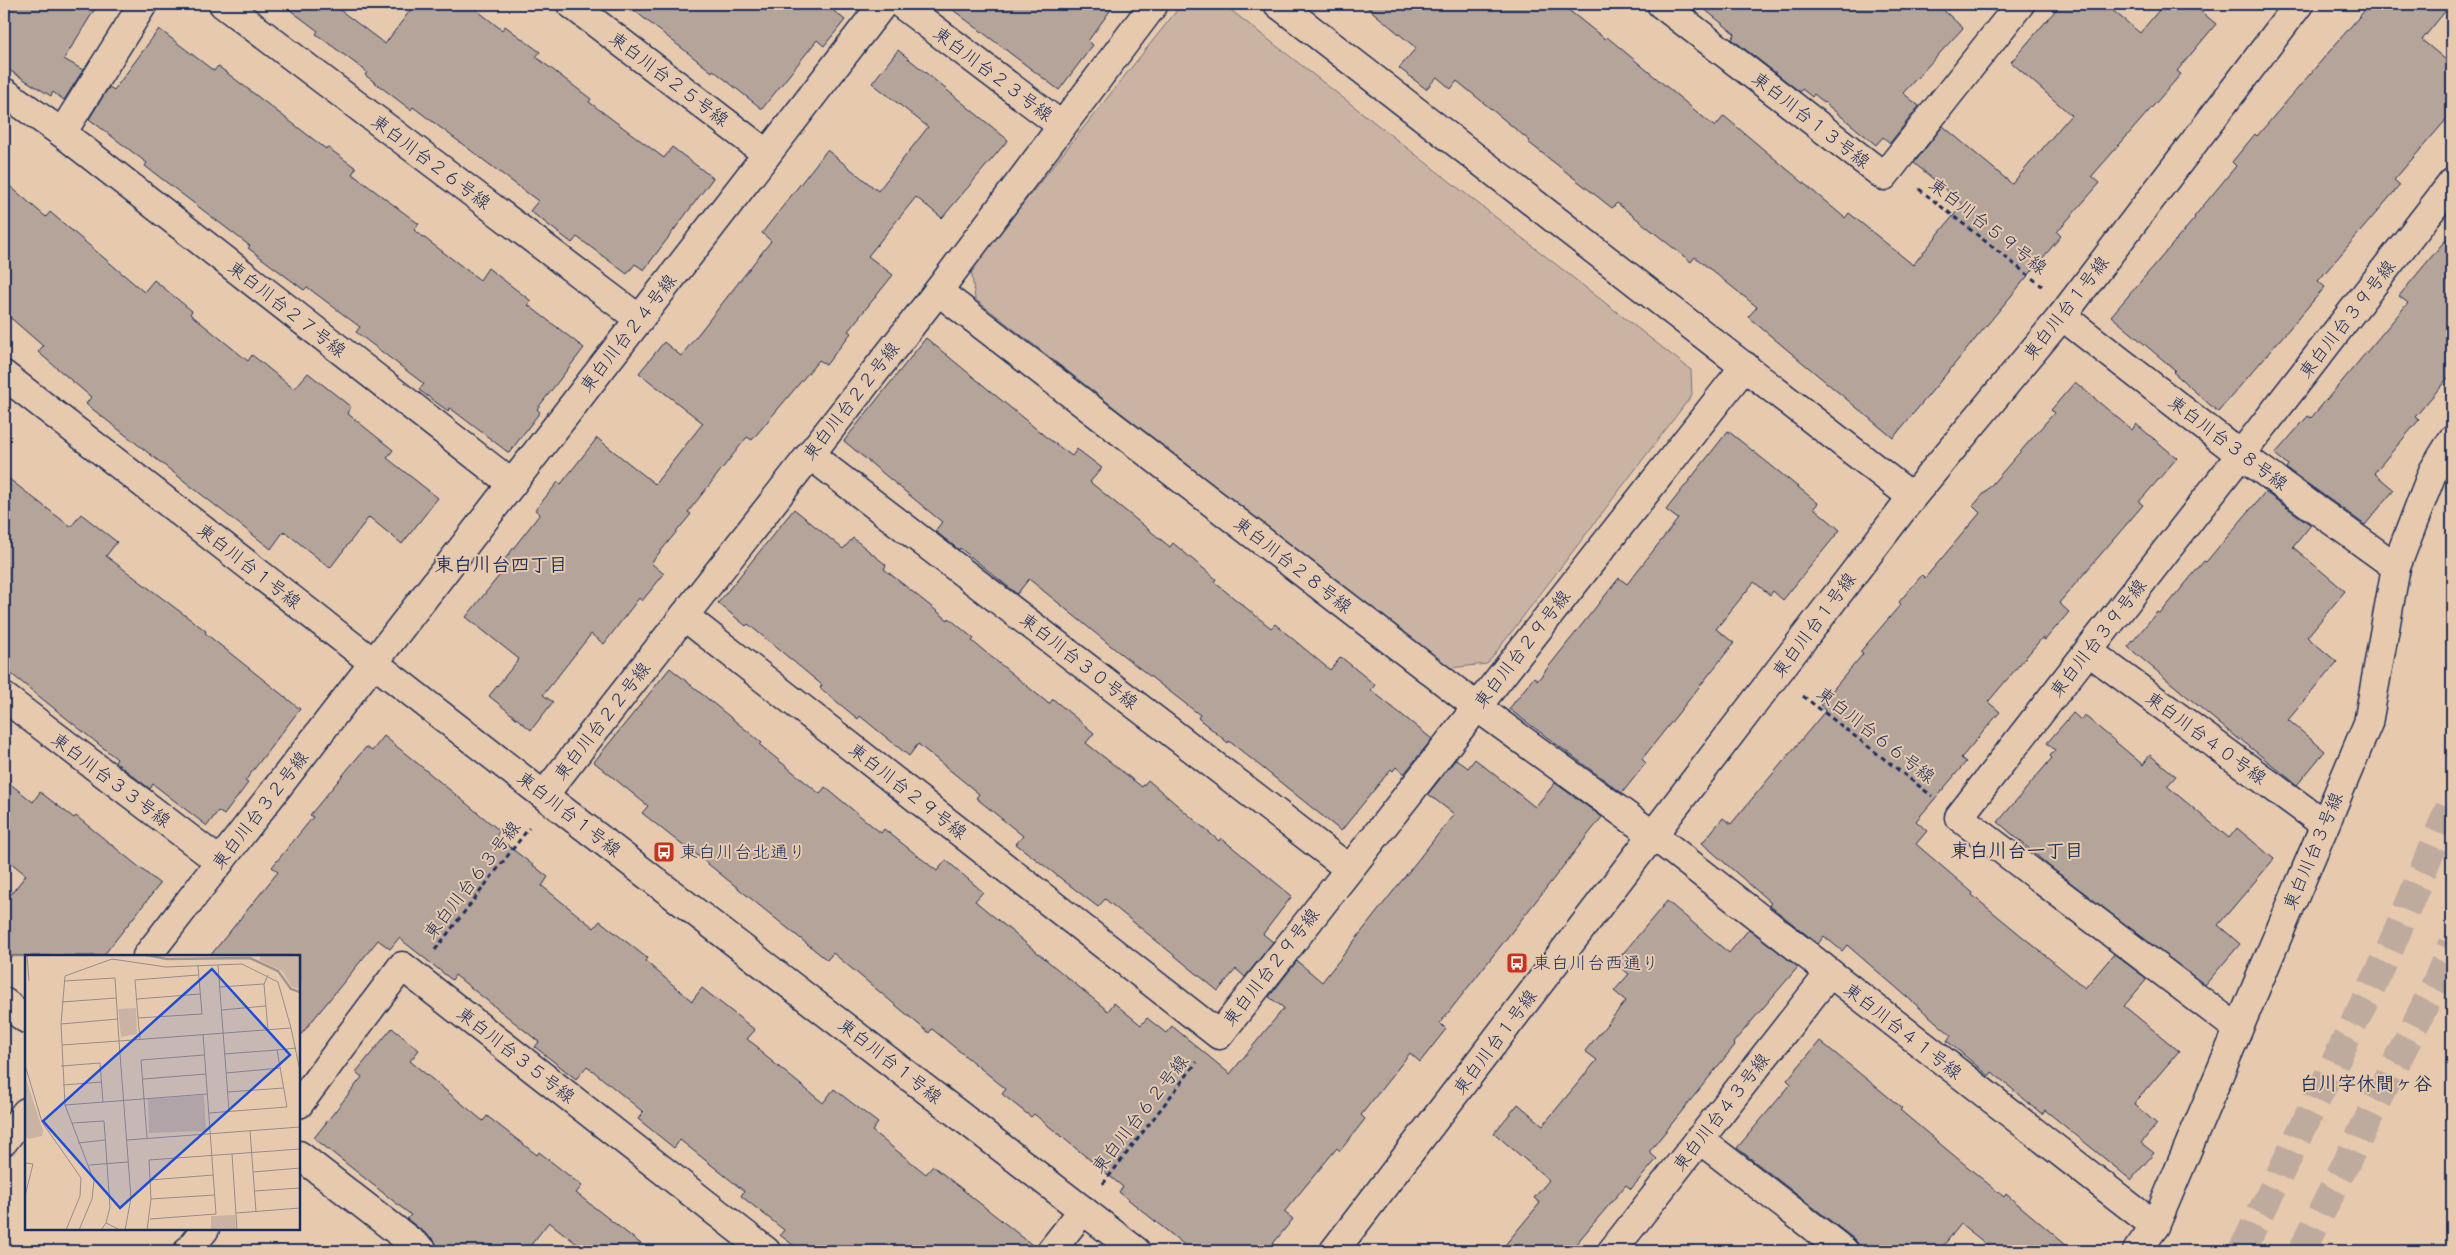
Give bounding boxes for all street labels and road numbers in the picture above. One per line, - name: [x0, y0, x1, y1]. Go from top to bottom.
- street label: 東白川台２３号線: [928, 20, 1058, 127]
- street label: 東白川台２５号線: [604, 25, 734, 132]
- street label: 東白川台１３号線: [1747, 65, 1876, 174]
- street label: 東白川台２６号線: [366, 108, 496, 215]
- street label: 東白川台５９号線: [1924, 171, 2053, 280]
- street label: 東白川台１号線: [2017, 250, 2114, 365]
- street label: 東白川台２７号線: [223, 254, 352, 363]
- street label: 東白川台３９号線: [2292, 254, 2401, 383]
- street label: 東白川台２４号線: [573, 268, 682, 397]
- street label: 東白川台２２号線: [796, 336, 905, 465]
- street label: 東白川台３８号線: [2163, 389, 2293, 496]
- street label: 東白川台２８号線: [1229, 510, 1358, 619]
- street label: 東白川台１号線: [192, 517, 307, 614]
- street label: 東白川台１号線: [1766, 567, 1861, 683]
- street label: 東白川台３９号線: [2043, 573, 2152, 702]
- street label: 東白川台２９号線: [1467, 584, 1576, 713]
- street label: 東白川台３０号線: [1015, 606, 1144, 715]
- street label: 東白川台２２号線: [547, 656, 656, 785]
- street label: 東白川台６６号線: [1812, 680, 1941, 789]
- street label: 東白川台４０号線: [2141, 685, 2272, 790]
- street label: 東白川台３３号線: [46, 726, 176, 833]
- street label: 東白川台２９号線: [844, 736, 973, 845]
- street label: 東白川台３２号線: [205, 745, 314, 874]
- street label: 東白川台１号線: [512, 765, 627, 862]
- street label: 東白川台３号線: [2276, 788, 2349, 914]
- street label: 東白川台６３号線: [417, 815, 526, 944]
- street label: 東白川台２９号線: [1216, 902, 1325, 1031]
- street label: 東白川台４１号線: [1839, 976, 1968, 1085]
- street label: 東白川台１号線: [1447, 984, 1542, 1100]
- street label: 東白川台３５号線: [452, 1000, 581, 1109]
- street label: 東白川台１号線: [833, 1012, 948, 1109]
- street label: 東白川台４３号線: [1666, 1047, 1775, 1176]
- street label: 東白川台６２号線: [1085, 1049, 1194, 1178]

